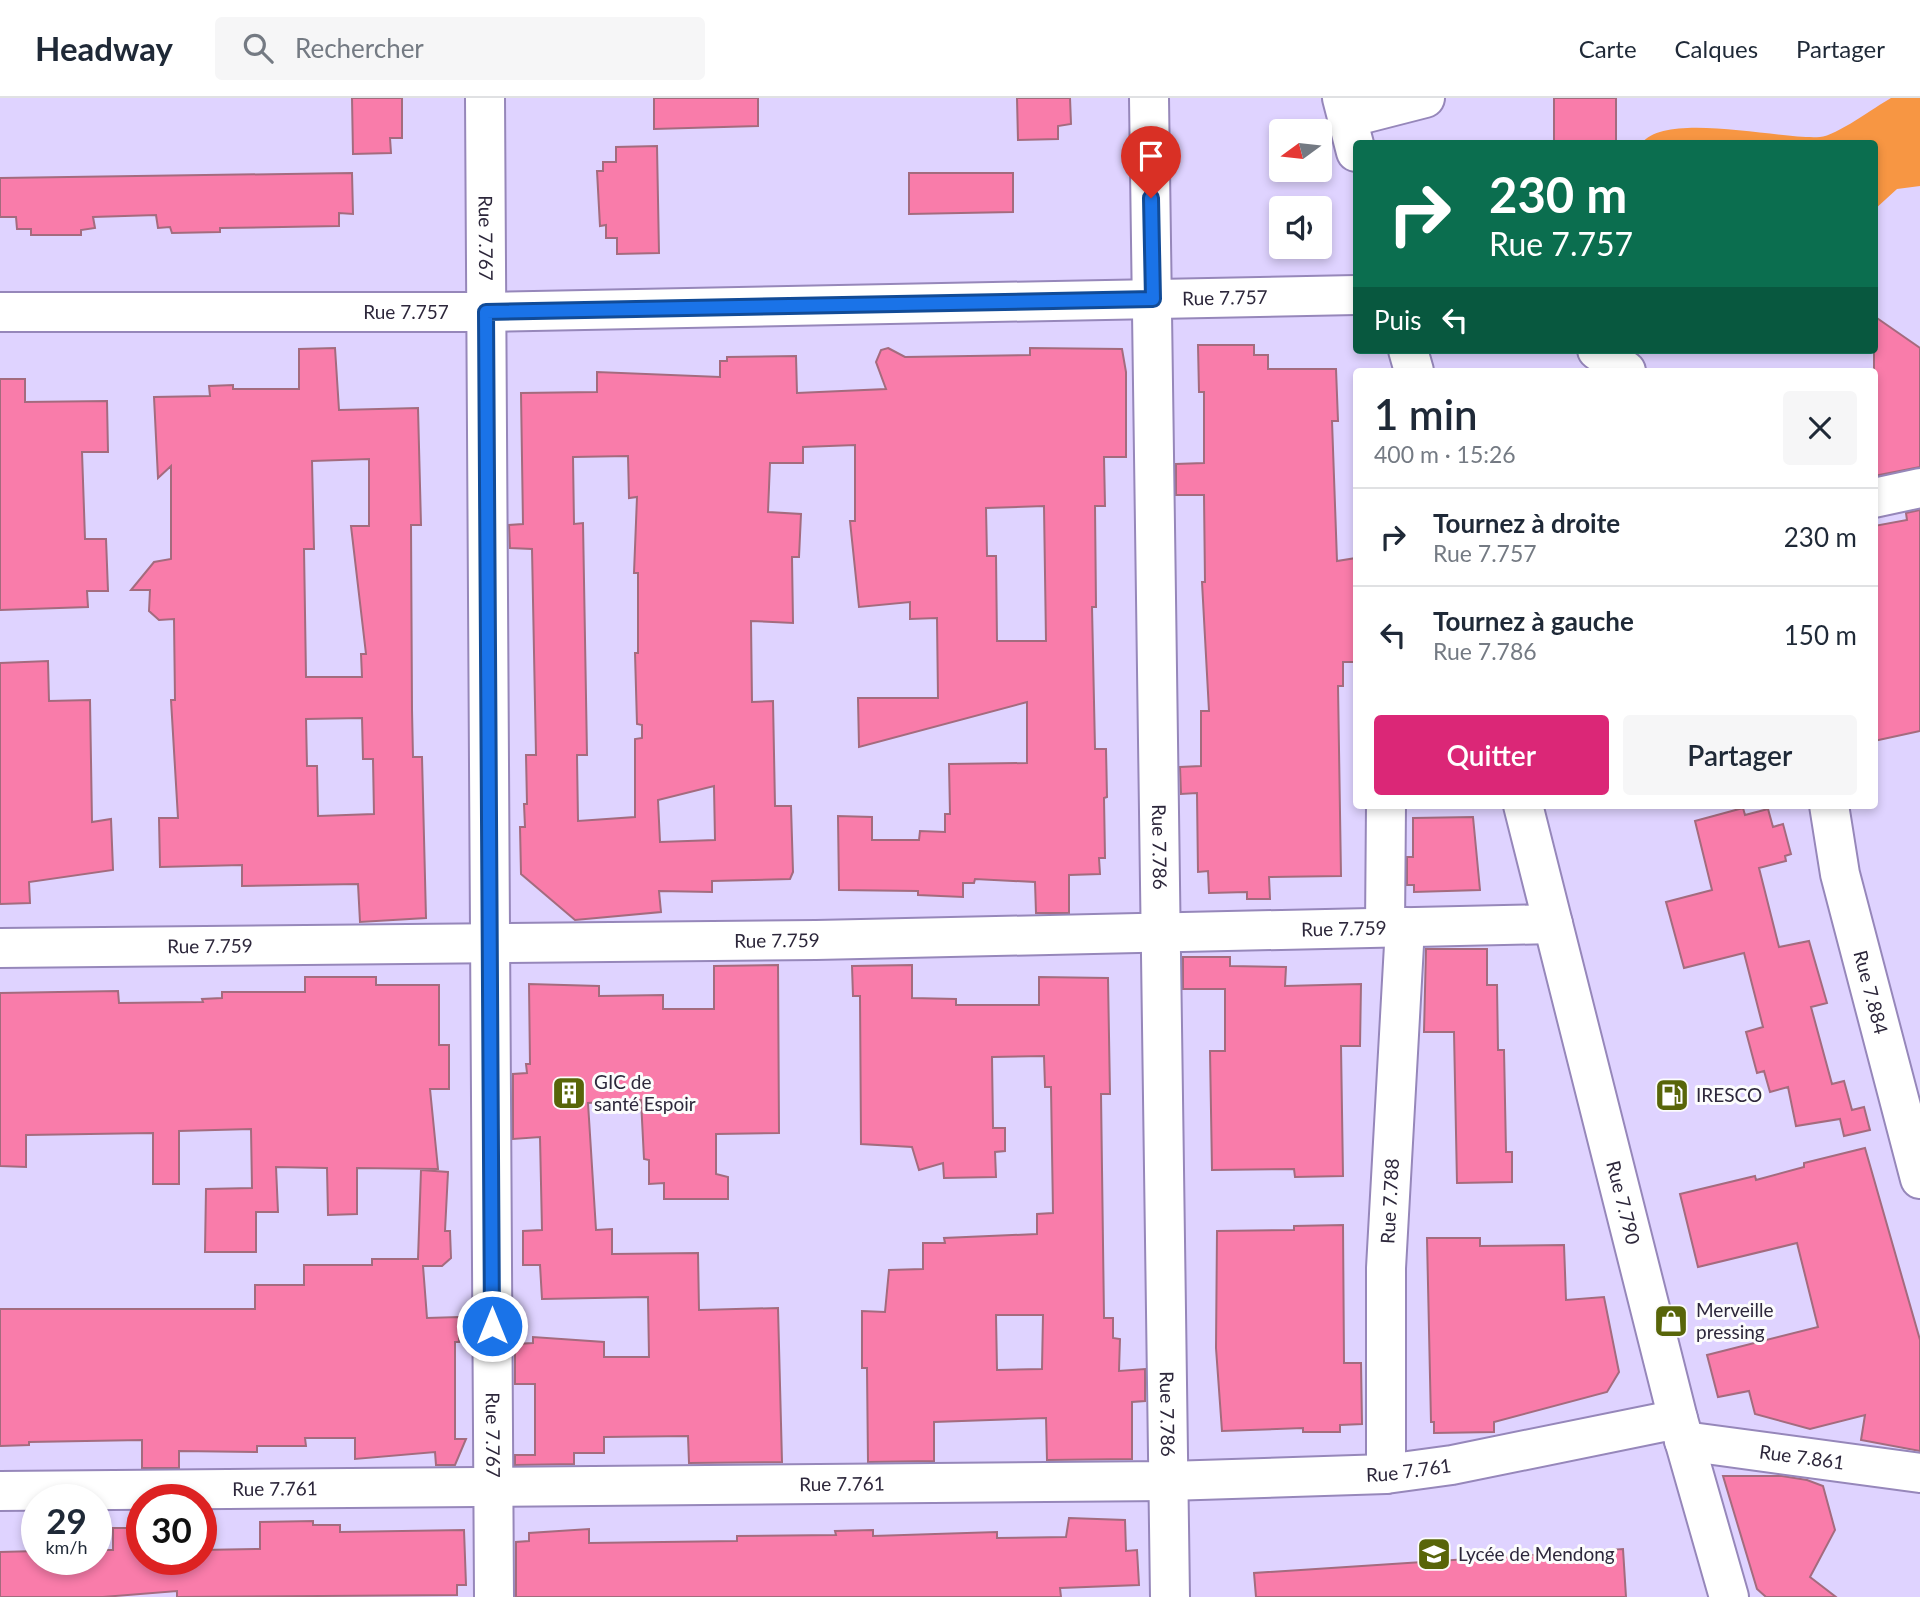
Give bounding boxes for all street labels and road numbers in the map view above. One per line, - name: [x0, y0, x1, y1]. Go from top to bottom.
- street label: Rue 7.767: [475, 195, 498, 281]
- street label: Rue 7.757: [1182, 285, 1268, 309]
- street label: Rue 7.757: [363, 300, 449, 323]
- street label: Rue 7.786: [1148, 804, 1172, 890]
- street label: Rue 7.759: [1301, 916, 1387, 940]
- street label: Rue 7.759: [734, 928, 820, 952]
- street label: Rue 7.759: [167, 934, 253, 957]
- street label: Rue 7.884: [1849, 948, 1893, 1036]
- street label: Rue 7.788: [1375, 1158, 1403, 1244]
- street label: Rue 7.790: [1602, 1158, 1645, 1247]
- street label: Rue 7.786: [1156, 1371, 1180, 1457]
- street label: Rue 7.767: [482, 1392, 505, 1478]
- street label: Rue 7.861: [1758, 1439, 1846, 1474]
- street label: Rue 7.761: [1366, 1453, 1453, 1486]
- street label: Rue 7.761: [799, 1471, 885, 1495]
- street label: Rue 7.761: [232, 1476, 318, 1500]

